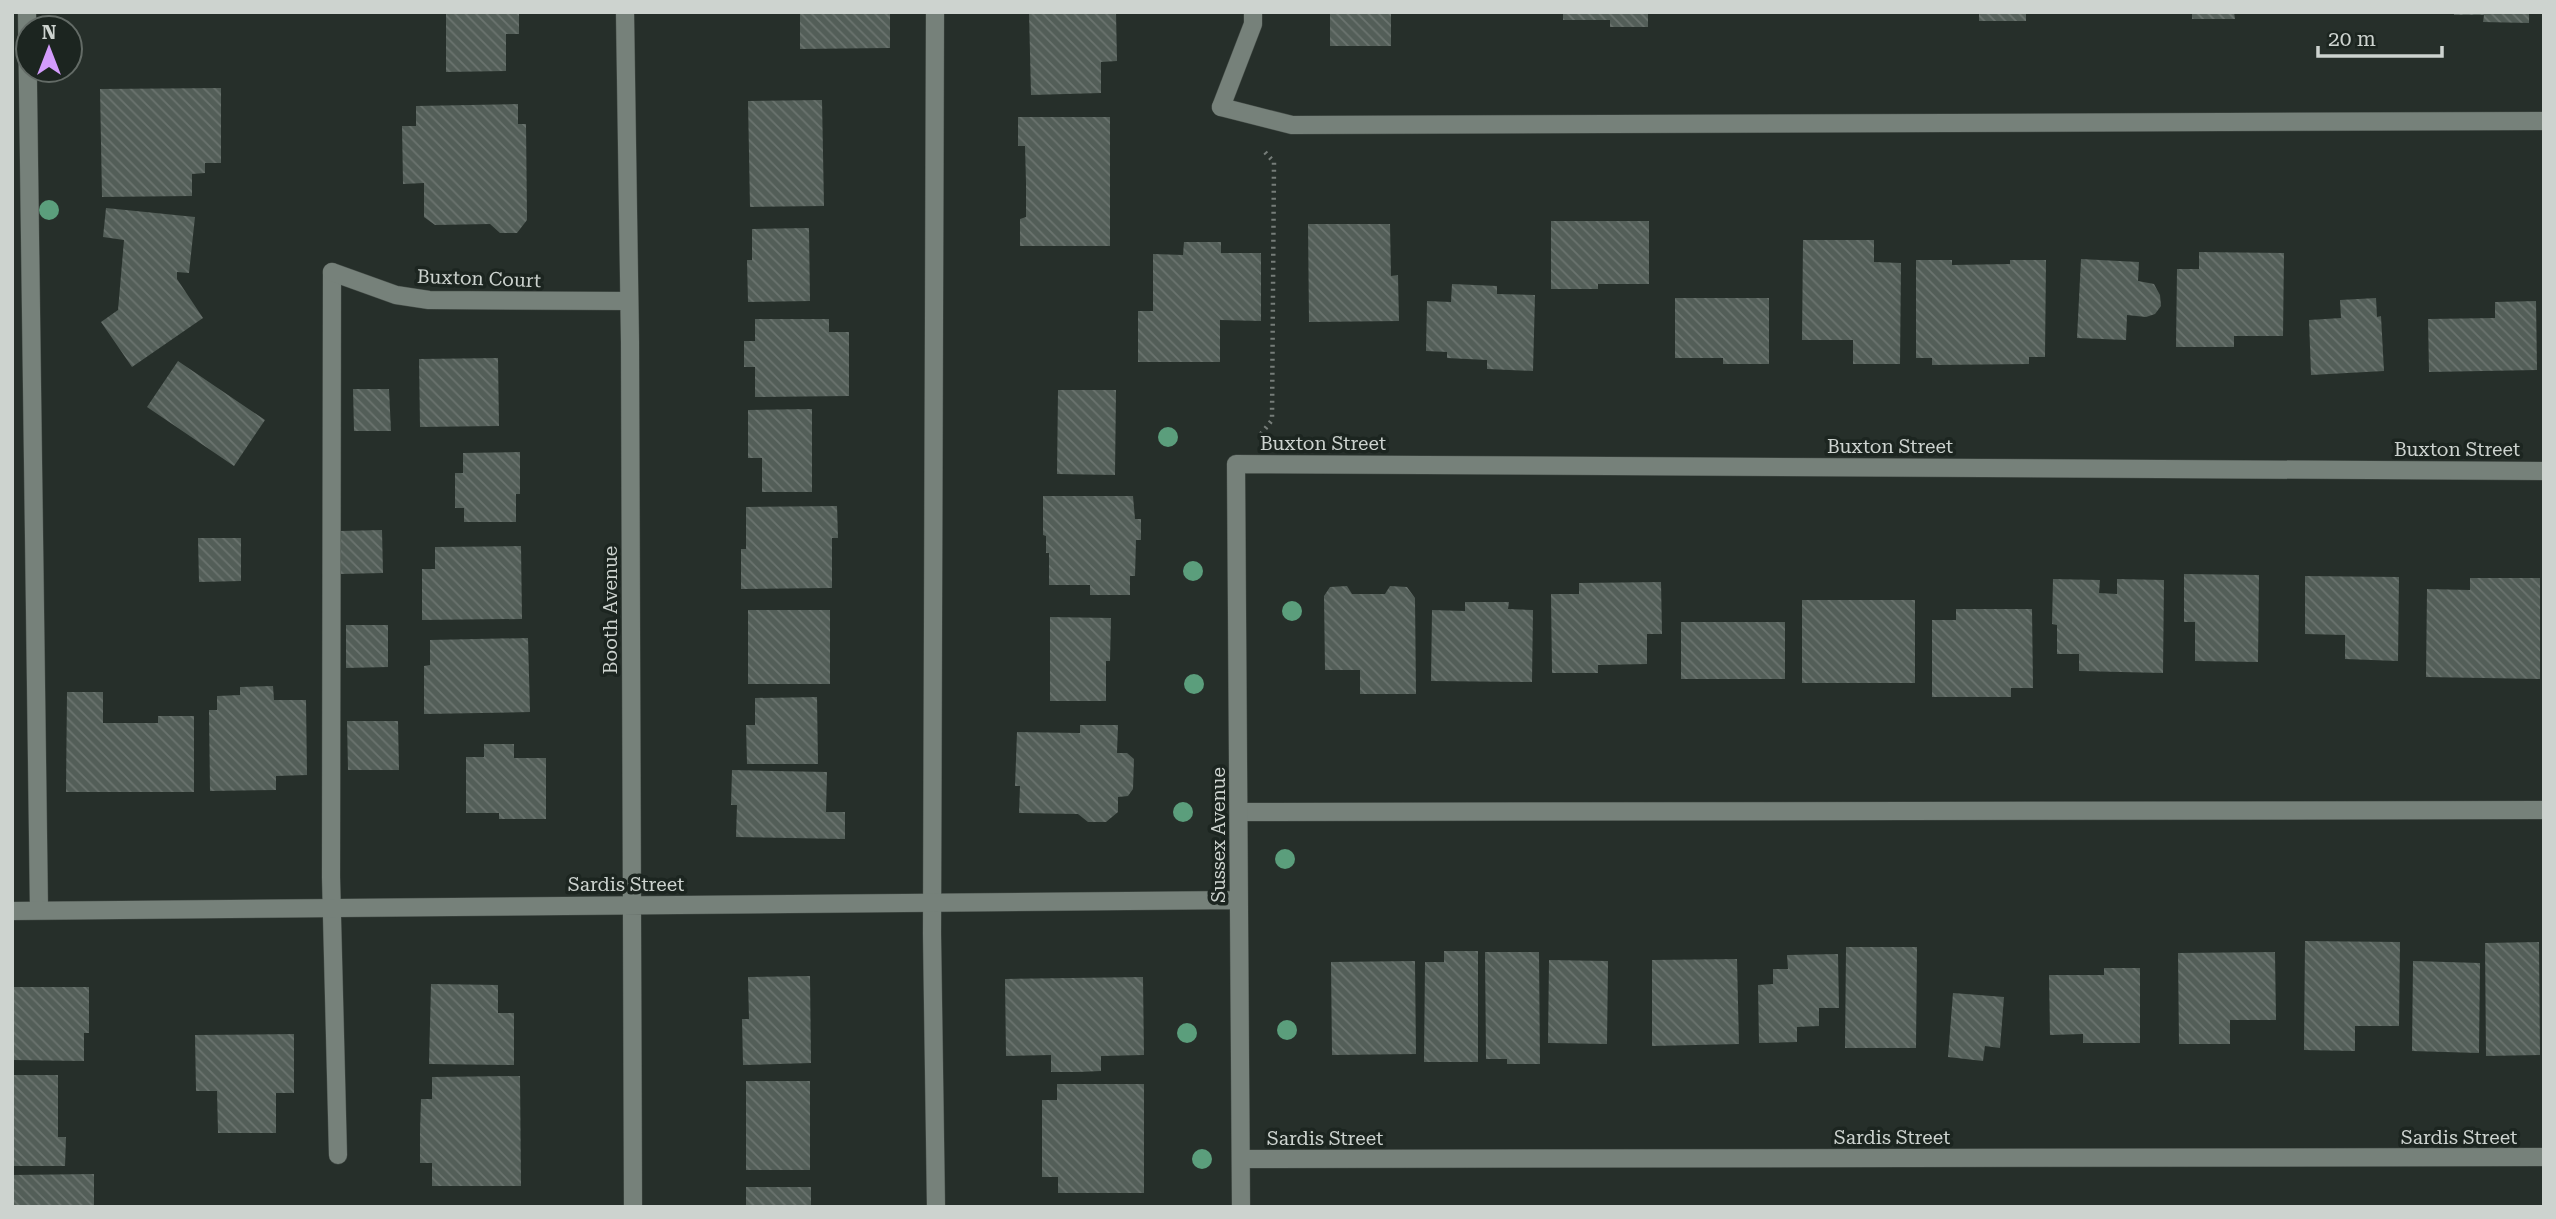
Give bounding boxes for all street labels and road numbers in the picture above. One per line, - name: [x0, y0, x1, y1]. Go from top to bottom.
- street label: Buxton Court: [417, 265, 541, 292]
- street label: Buxton Street: [1260, 432, 1386, 455]
- street label: Buxton Street: [1827, 435, 1953, 458]
- street label: Buxton Street: [2394, 438, 2520, 461]
- street label: Booth Avenue: [599, 546, 622, 674]
- street label: Sussex Avenue: [1207, 767, 1230, 903]
- street label: Sardis Street: [568, 873, 684, 896]
- street label: Sardis Street: [1834, 1126, 1950, 1149]
- street label: Sardis Street: [2401, 1126, 2517, 1149]
- street label: Sardis Street: [1267, 1127, 1383, 1150]

